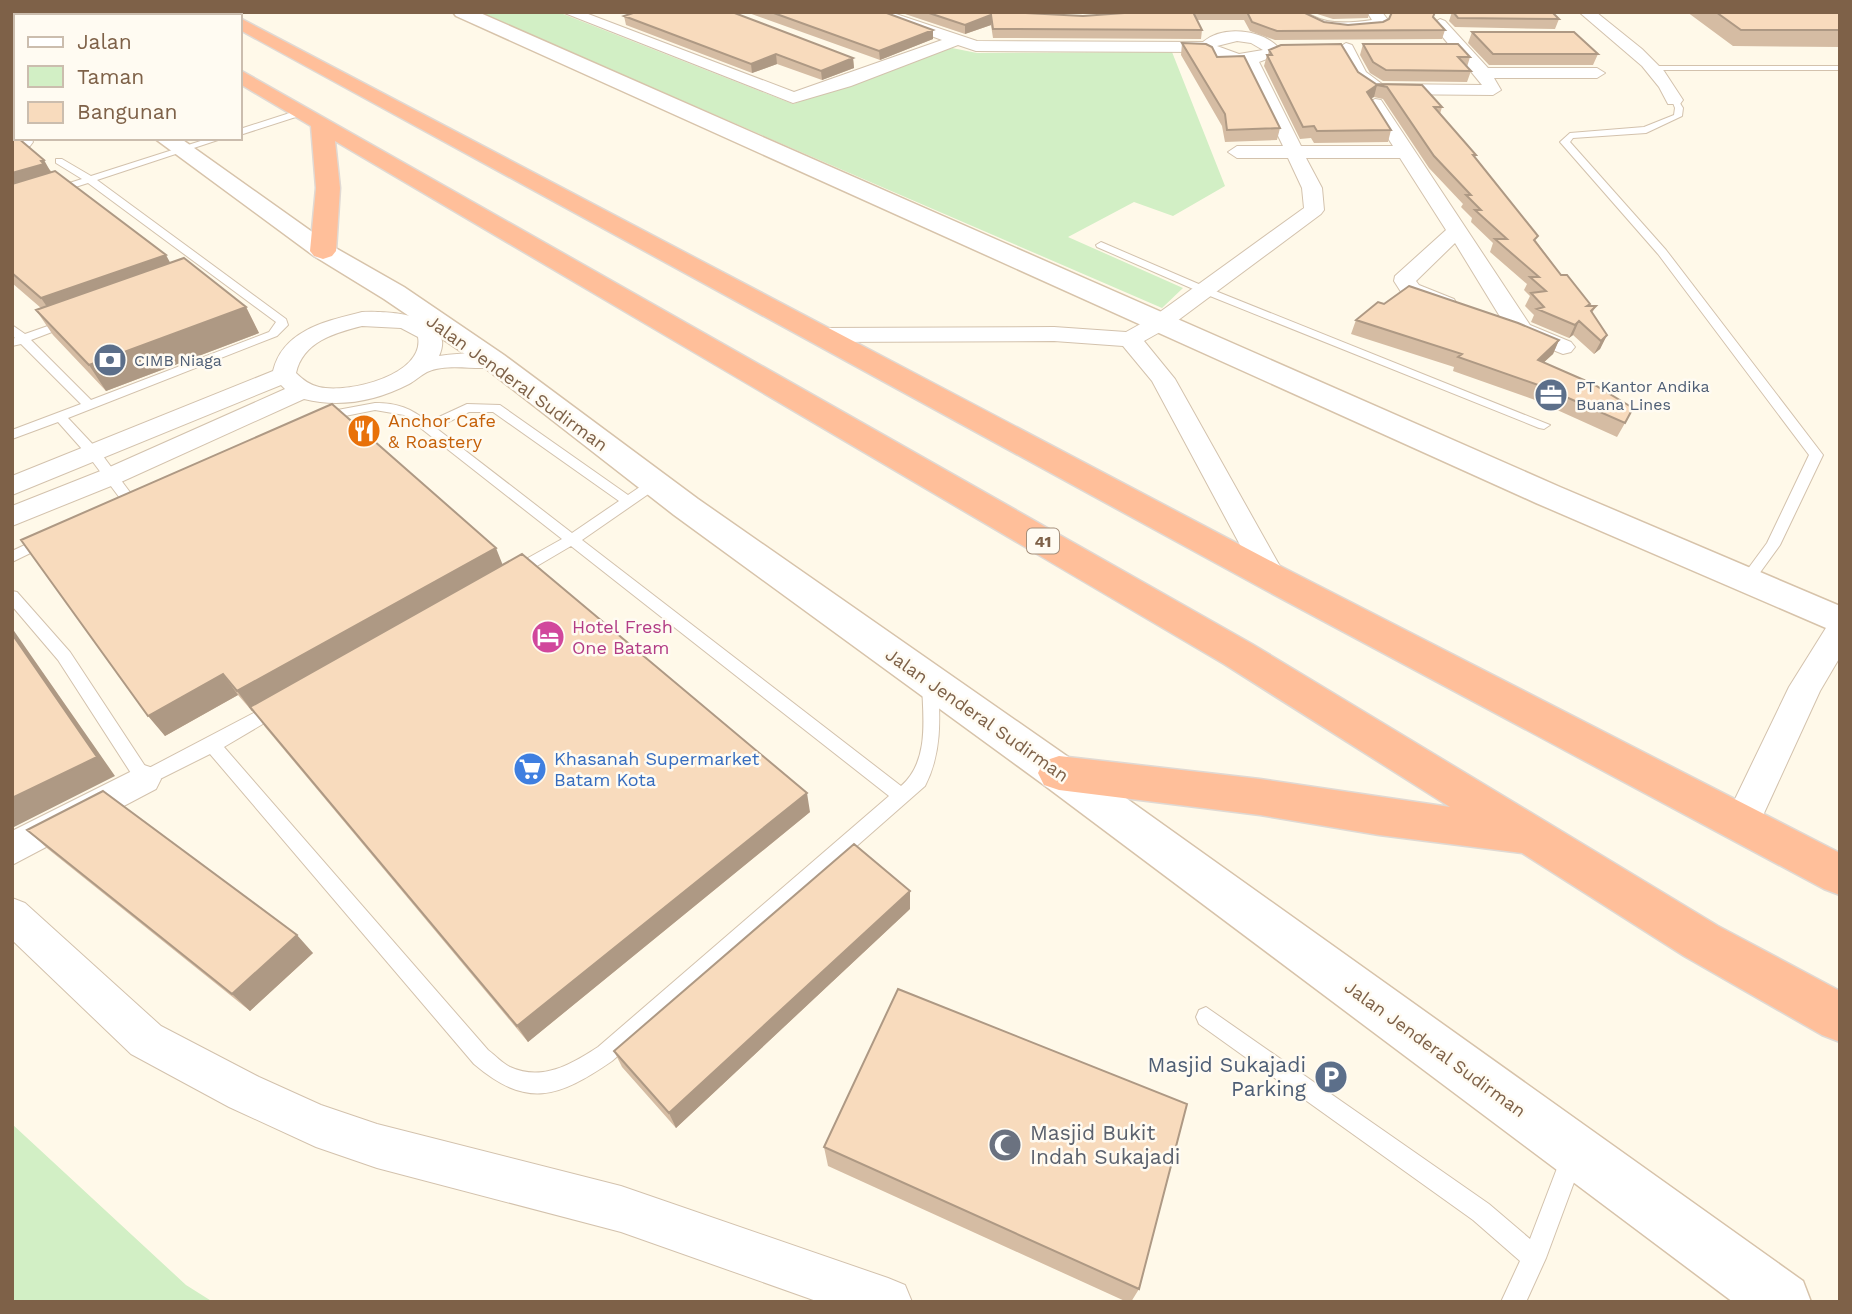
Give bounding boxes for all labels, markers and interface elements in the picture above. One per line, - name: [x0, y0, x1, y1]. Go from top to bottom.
- legend: [14, 14, 242, 140]
- text: Jalan: [77, 29, 132, 54]
- text: Taman: [77, 64, 144, 89]
- text: Bangunan: [77, 99, 178, 124]
- street label: Jalan Jenderal Sudirman: [423, 310, 612, 455]
- bank icon: CIMB Niaga: [91, 341, 129, 379]
- place label: CIMB Niaga: [134, 351, 222, 370]
- office icon: PT Kantor Andika Buana Lines: [1532, 376, 1570, 414]
- place label: PT Kantor Andika Buana Lines: [1576, 377, 1710, 414]
- place label: Anchor Cafe & Roastery: [388, 410, 496, 452]
- restaurant icon: Anchor Cafe & Roastery: [345, 412, 383, 450]
- road number: 41: [1027, 528, 1059, 554]
- place label: Hotel Fresh One Batam: [572, 616, 673, 658]
- hotel icon: Hotel Fresh One Batam: [529, 618, 567, 656]
- street label: Jalan Jenderal Sudirman: [882, 643, 1073, 786]
- place label: Khasanah Supermarket Batam Kota: [554, 748, 760, 790]
- supermarket icon: Khasanah Supermarket Batam Kota: [511, 750, 549, 788]
- street label: Jalan Jenderal Sudirman: [1341, 976, 1530, 1121]
- place label: Masjid Sukajadi Parking: [1148, 1052, 1307, 1101]
- parking icon: Masjid Sukajadi Parking: [1312, 1058, 1350, 1096]
- place label: Masjid Bukit Indah Sukajadi: [1030, 1120, 1180, 1169]
- mosque icon: Masjid Bukit Indah Sukajadi: [986, 1126, 1024, 1164]

